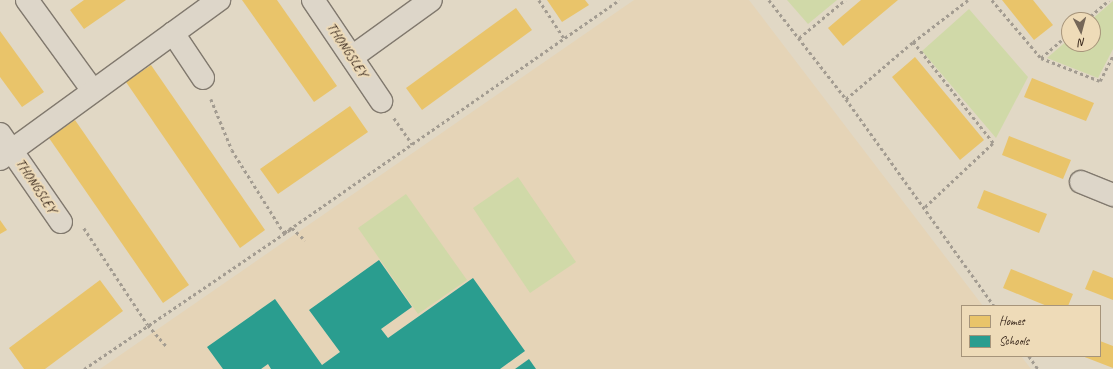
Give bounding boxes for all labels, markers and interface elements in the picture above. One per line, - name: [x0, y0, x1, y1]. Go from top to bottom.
- north arrow: [1061, 12, 1101, 52]
- street label: THONGSLEY: [323, 20, 371, 80]
- text: N: [1078, 36, 1086, 50]
- street label: THONGSLEY: [12, 156, 60, 216]
- legend: [961, 305, 1101, 357]
- text: Homes: [999, 313, 1025, 329]
- text: Schools: [999, 333, 1029, 349]

